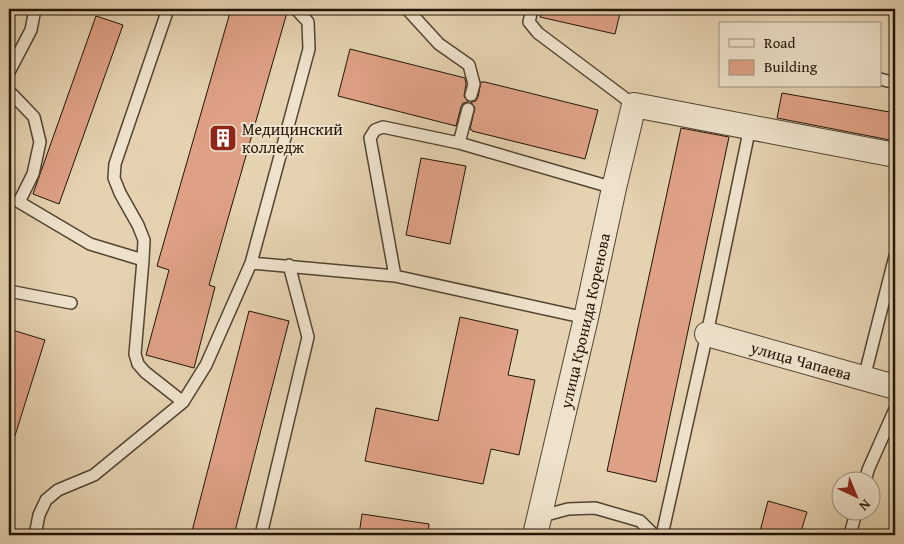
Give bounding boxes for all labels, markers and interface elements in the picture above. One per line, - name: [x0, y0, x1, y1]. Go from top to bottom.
- legend: [719, 22, 882, 88]
- text: Road: [764, 32, 795, 53]
- text: Building: [764, 56, 818, 77]
- place label: Медицинский колледж: [242, 117, 343, 159]
- building icon: Медицинский колледж: [208, 123, 238, 153]
- street label: улица Кронида Коренова: [553, 230, 616, 412]
- street label: улица Чапаева: [747, 335, 855, 386]
- north arrow: [832, 472, 882, 522]
- text: N: [854, 495, 875, 516]

